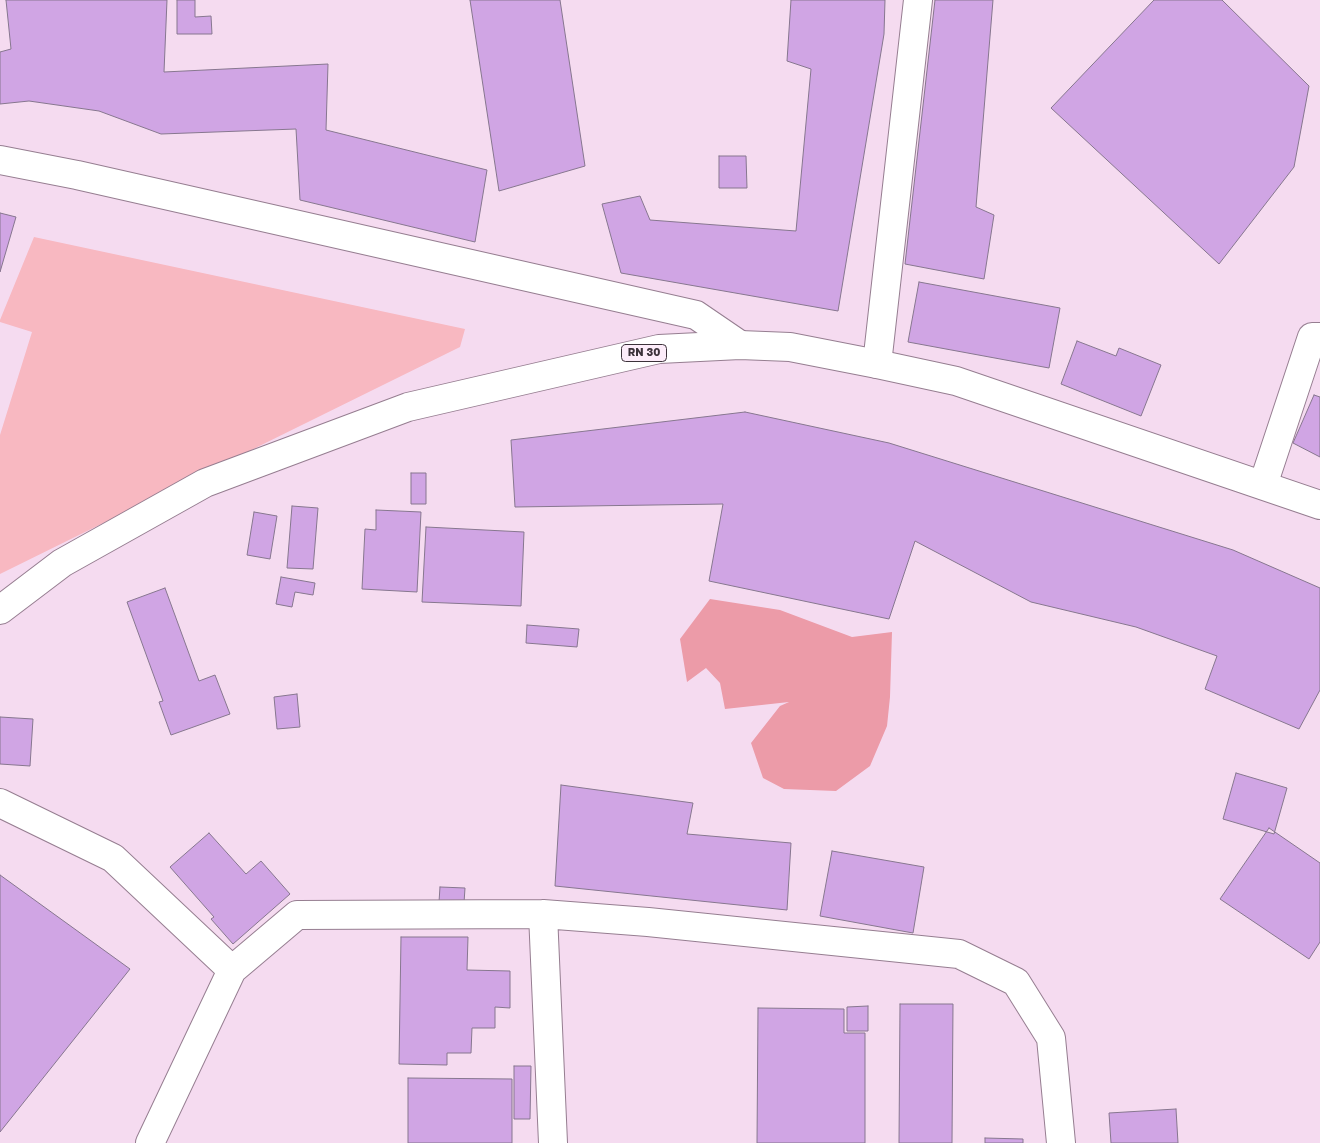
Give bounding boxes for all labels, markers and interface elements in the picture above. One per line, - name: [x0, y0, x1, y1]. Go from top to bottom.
- road number: RN 30: [622, 344, 666, 362]

